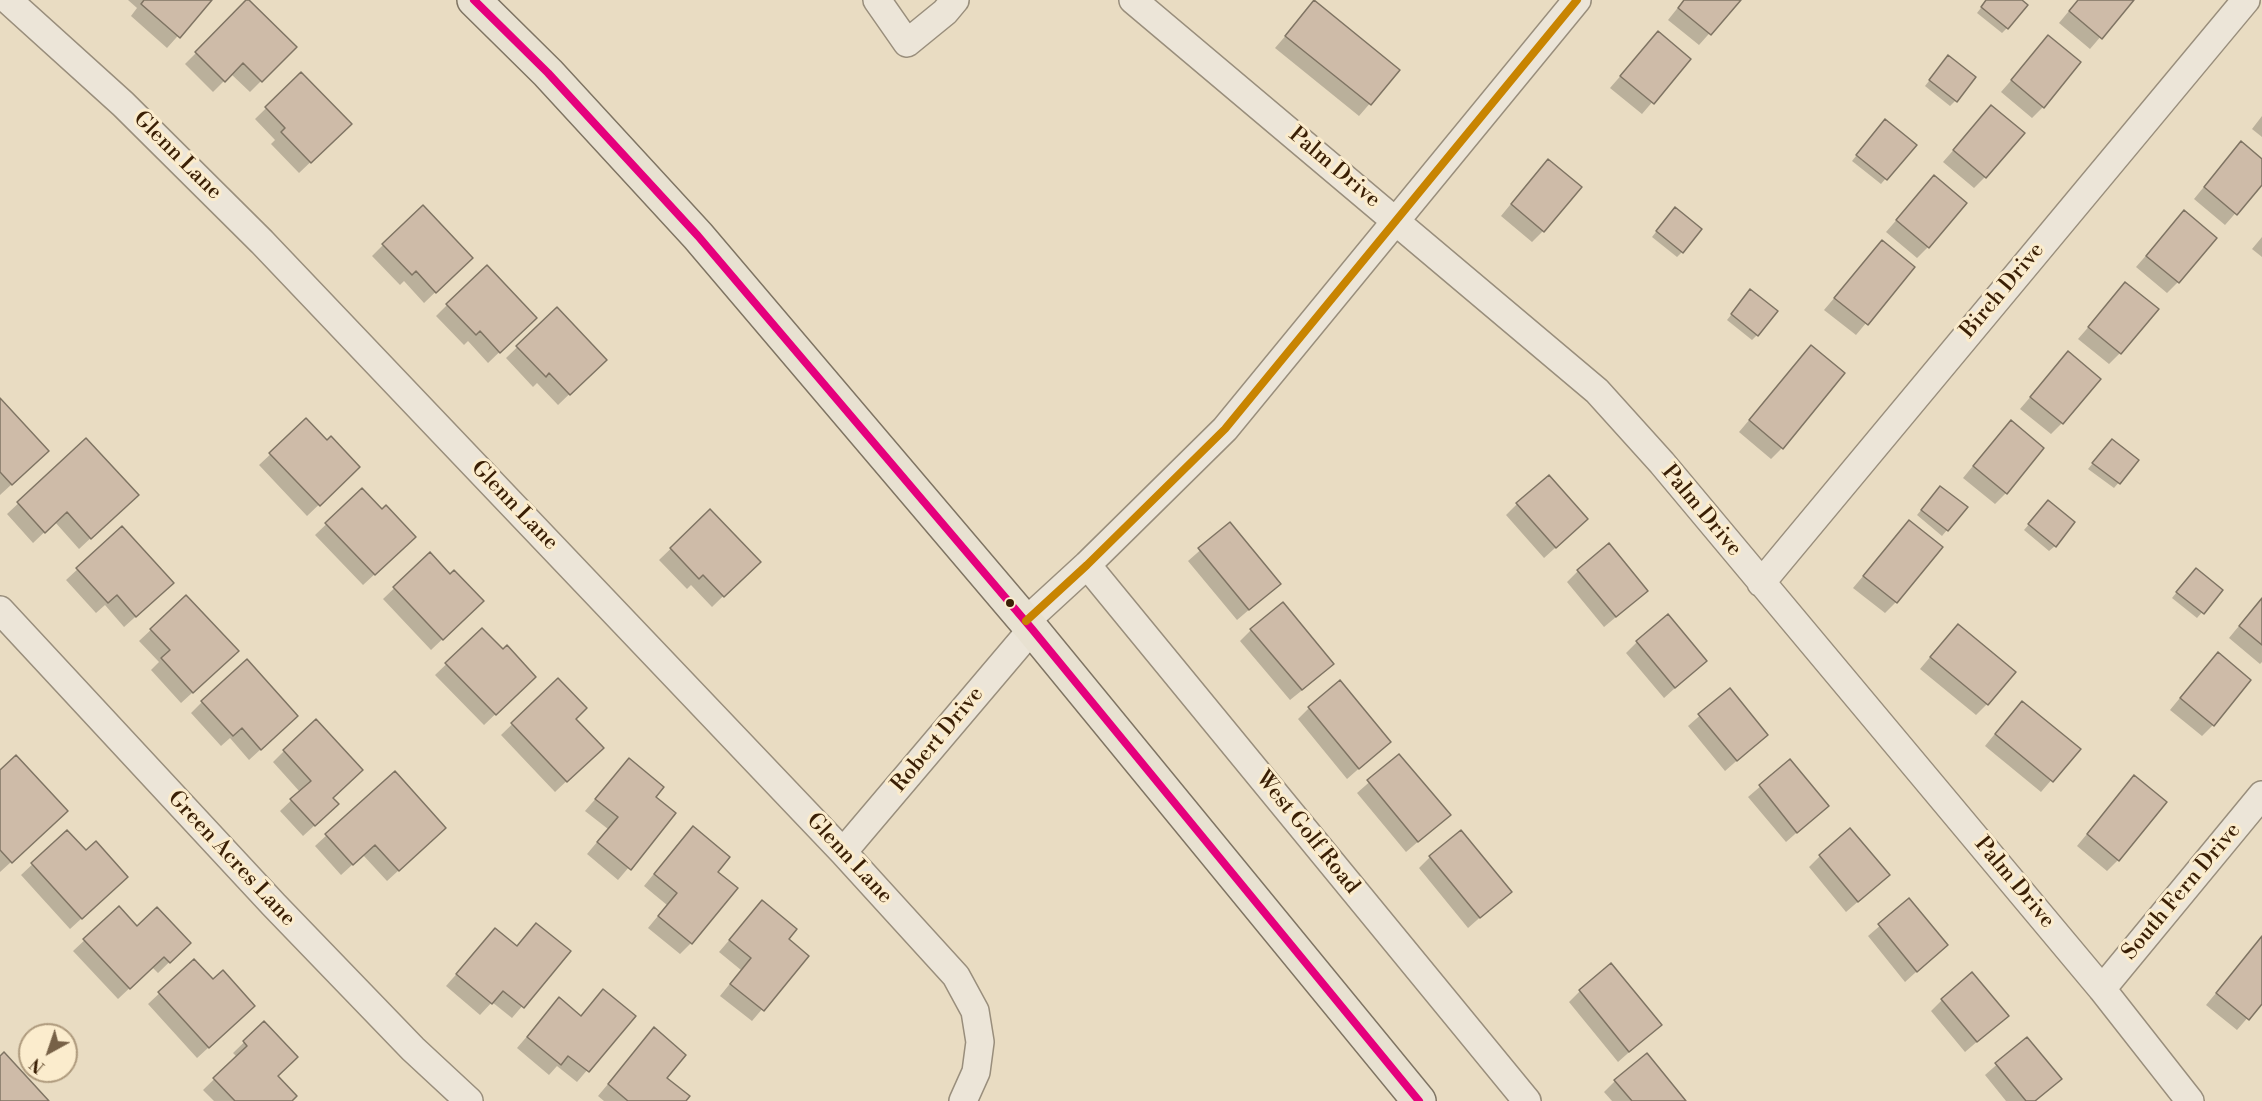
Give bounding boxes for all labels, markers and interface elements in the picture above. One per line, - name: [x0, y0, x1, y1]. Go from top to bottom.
- street label: Glenn Lane: [127, 106, 227, 206]
- street label: Palm Drive: [1283, 122, 1385, 214]
- street label: Birch Drive: [1955, 238, 2051, 344]
- street label: Glenn Lane: [465, 456, 563, 556]
- street label: Palm Drive: [1655, 460, 1747, 562]
- unlabelled marker: [1004, 597, 1016, 609]
- street label: Robert Drive: [886, 682, 990, 798]
- street label: West Golf Road: [1249, 766, 1365, 900]
- street label: Green Acres Lane: [161, 786, 301, 932]
- street label: Glenn Lane: [800, 808, 898, 910]
- street label: South Fern Drive: [2117, 818, 2247, 966]
- street label: Palm Drive: [1968, 832, 2060, 934]
- north arrow: [18, 1023, 78, 1083]
- text: N: [26, 1054, 49, 1077]

